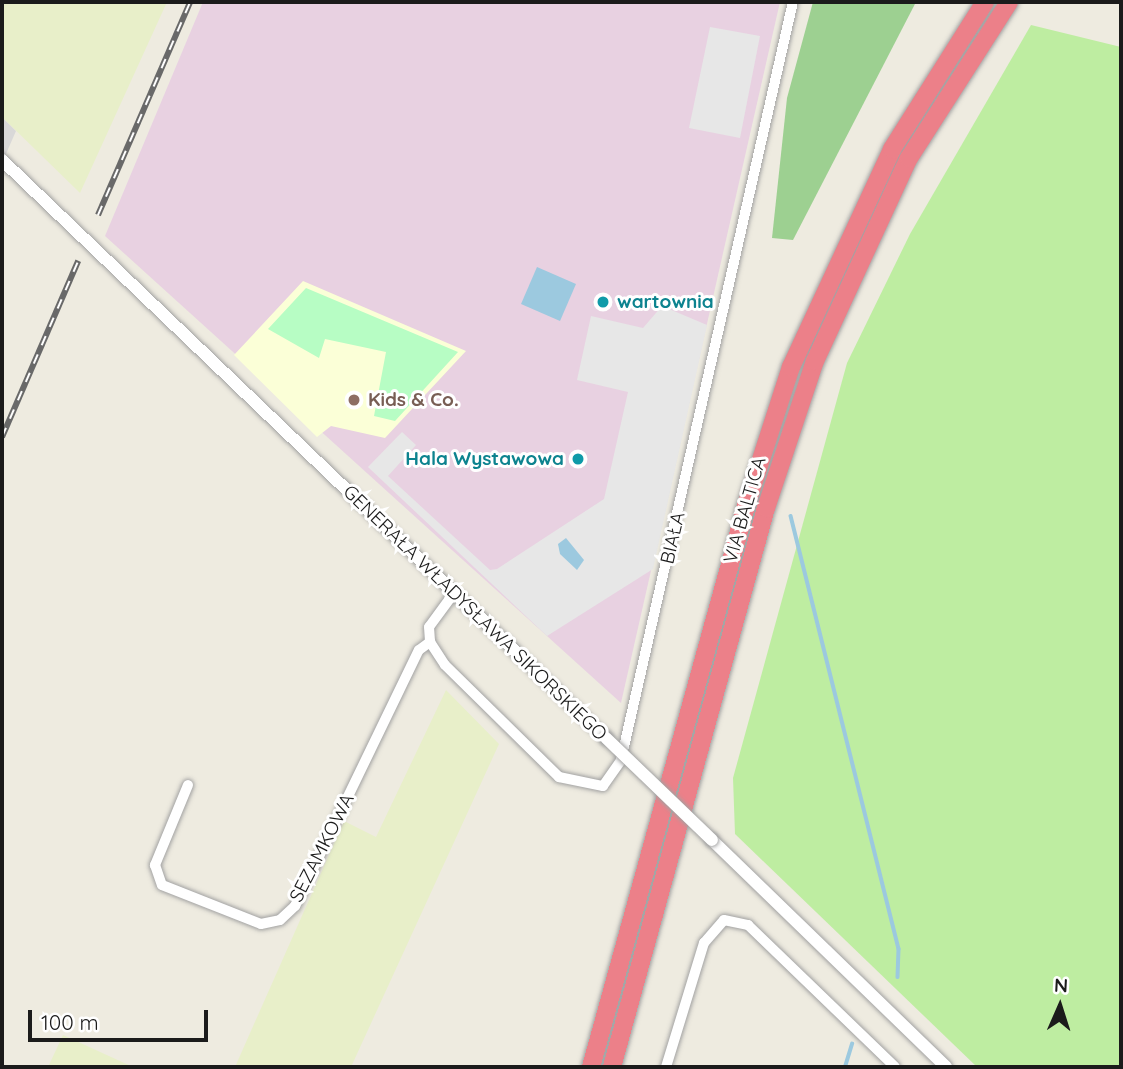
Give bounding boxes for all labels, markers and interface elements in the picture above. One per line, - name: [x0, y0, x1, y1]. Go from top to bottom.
- place label: wartownia: [617, 291, 714, 313]
- marker: wartownia: [595, 294, 611, 310]
- place label: Kids & Co.: [368, 389, 459, 411]
- marker: Kids & Co.: [346, 392, 362, 408]
- place label: Hala Wystawowa: [405, 448, 564, 470]
- marker: Hala Wystawowa: [570, 451, 586, 467]
- street label: VIA BALTICA: [719, 454, 771, 566]
- street label: GENERAŁA WŁADYSŁAWA SIKORSKIEGO: [338, 481, 612, 745]
- street label: BIAŁA: [656, 510, 690, 566]
- street label: SEZAMKOWA: [285, 790, 359, 906]
- north arrow: [1025, 971, 1095, 1041]
- text: N: [1053, 973, 1069, 997]
- scale bar: [32, 996, 212, 1040]
- text: 100 m: [41, 1009, 99, 1035]

